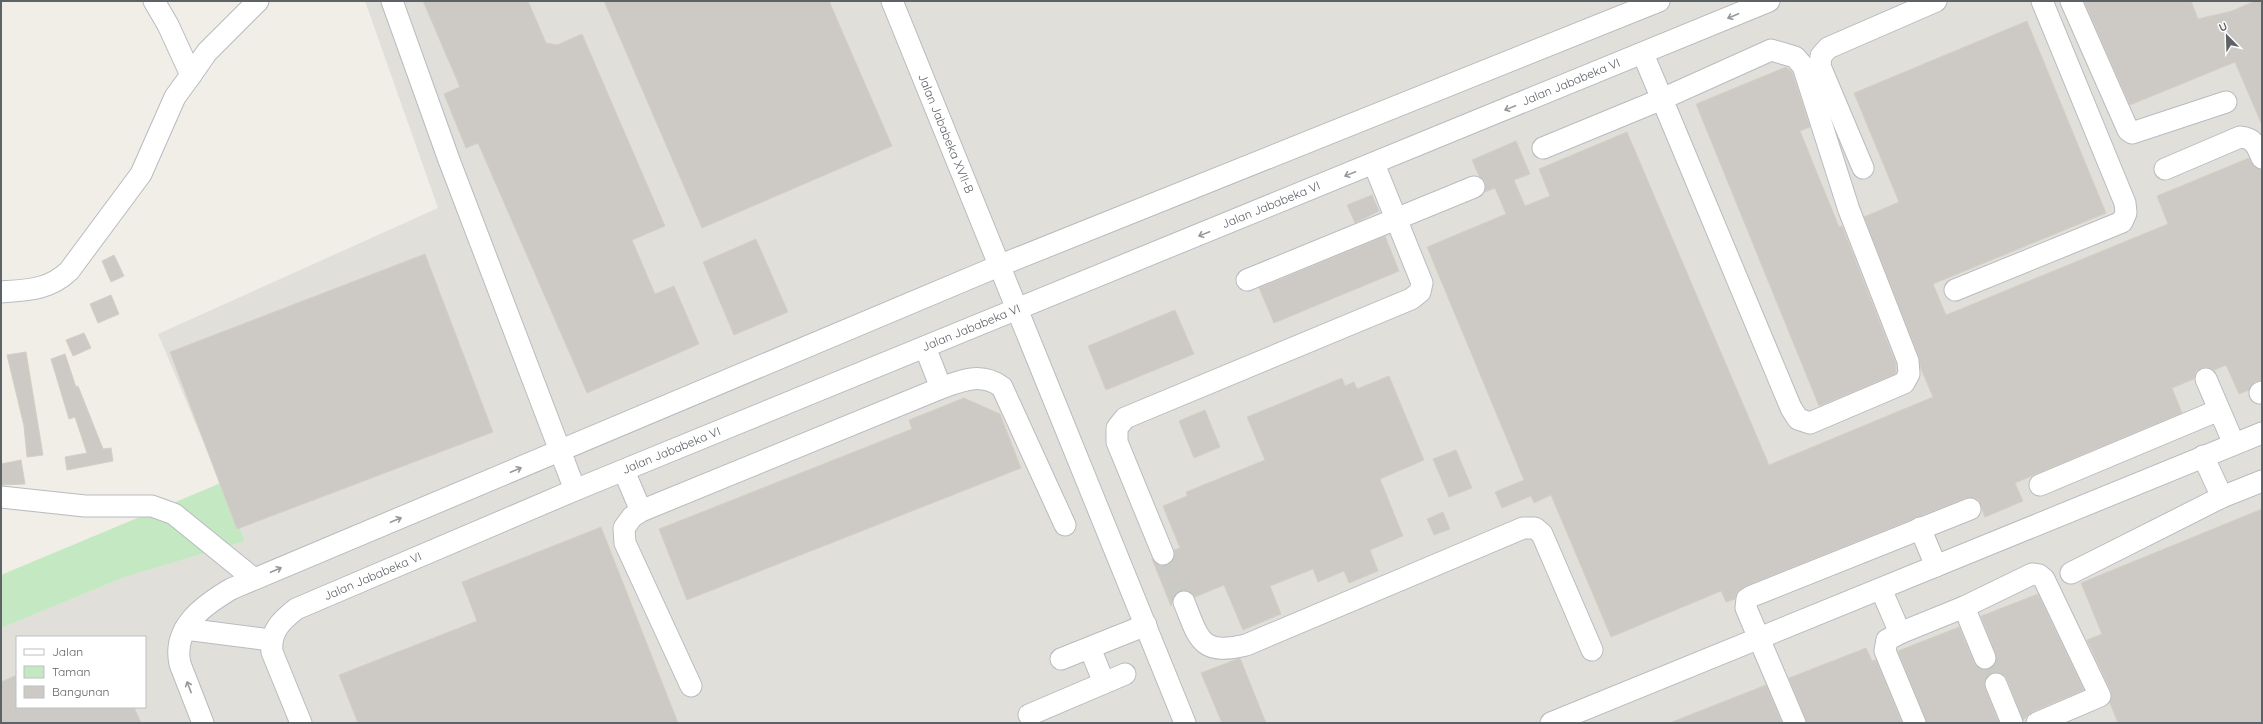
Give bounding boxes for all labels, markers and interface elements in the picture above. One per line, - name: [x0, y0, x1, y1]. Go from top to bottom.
- one-way arrow: [1728, 13, 1740, 20]
- north arrow: [2207, 16, 2247, 56]
- text: U: [2217, 19, 2229, 35]
- street label: Jalan Jababeka VI: [1519, 55, 1622, 109]
- street label: Jalan Jababeka XVII-B: [915, 71, 977, 196]
- one-way arrow: [1504, 105, 1516, 113]
- one-way arrow: [1345, 171, 1357, 178]
- street label: Jalan Jababeka VI: [1219, 178, 1322, 231]
- one-way arrow: [1199, 230, 1211, 238]
- street label: Jalan Jababeka VI: [919, 300, 1022, 354]
- street label: Jalan Jababeka VI: [620, 423, 723, 477]
- one-way arrow: [510, 466, 522, 473]
- one-way arrow: [390, 516, 402, 523]
- street label: Jalan Jababeka VI: [321, 548, 424, 603]
- one-way arrow: [270, 565, 282, 573]
- legend: [16, 636, 146, 708]
- text: Jalan: [52, 644, 83, 659]
- text: Taman: [52, 664, 90, 679]
- one-way arrow: [185, 681, 193, 693]
- text: Bangunan: [52, 684, 109, 699]

